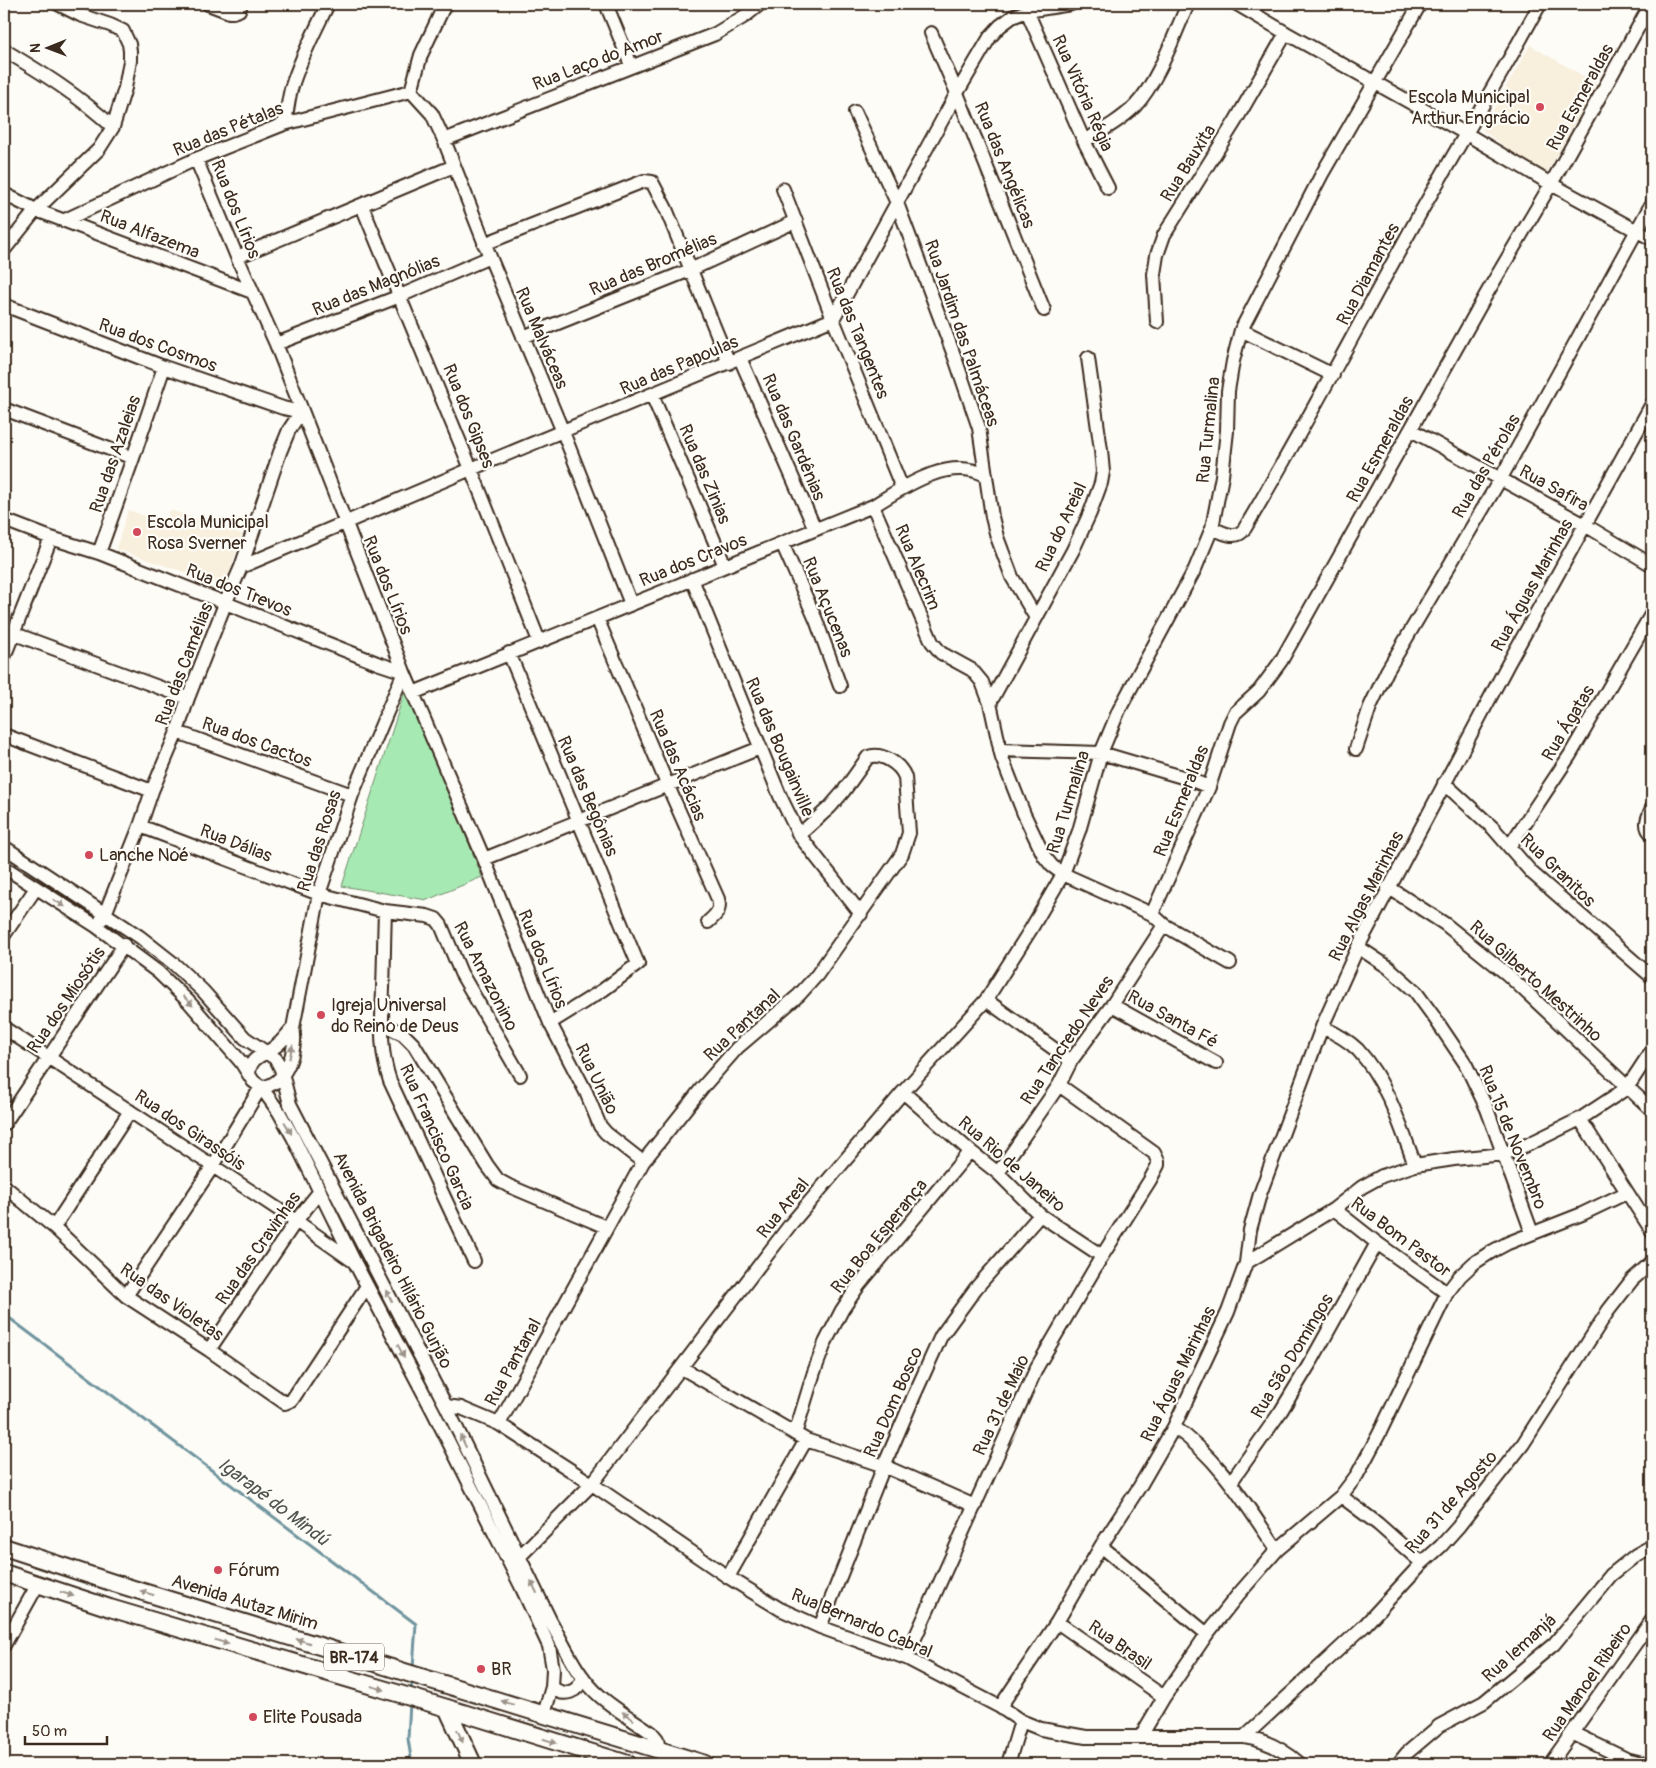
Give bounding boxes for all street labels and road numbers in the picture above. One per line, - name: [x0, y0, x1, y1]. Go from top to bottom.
- street label: Rua Laço do Amor: [529, 25, 668, 96]
- street label: Rua Vitória Régia: [1047, 31, 1119, 155]
- street label: Rua Esmeraldas: [1542, 40, 1619, 155]
- street label: Rua das Pétalas: [170, 97, 287, 162]
- street label: Rua das Angélicas: [969, 99, 1040, 232]
- street label: Rua Bauxita: [1156, 120, 1221, 206]
- street label: Rua dos Lírios: [205, 156, 266, 262]
- street label: Rua Alfazema: [97, 205, 203, 264]
- street label: Rua Diamantes: [1332, 219, 1405, 329]
- street label: Rua das Bromélias: [586, 227, 720, 302]
- street label: Rua Jardim das Palmáceas: [919, 237, 1004, 430]
- street label: Rua das Magnólias: [309, 249, 443, 321]
- street label: Rua das Tangentes: [821, 264, 894, 402]
- street label: Rua Malváceas: [510, 284, 573, 393]
- street label: Rua dos Cosmos: [95, 313, 220, 378]
- street label: Rua das Papoulas: [617, 330, 742, 401]
- street label: Rua dos Gipses: [437, 361, 500, 472]
- street label: Rua das Gardênias: [756, 370, 831, 504]
- street label: Rua Turmalina: [1191, 376, 1226, 484]
- street label: Rua das Azaleias: [85, 392, 146, 516]
- street label: Rua Esmeraldas: [1342, 392, 1419, 507]
- street label: Rua das Pérolas: [1447, 410, 1526, 523]
- street label: Rua das Zinias: [673, 421, 736, 527]
- street label: Rua Safira: [1515, 460, 1593, 517]
- street label: Rua do Areial: [1031, 479, 1092, 576]
- street label: Rua Águas Marinhas: [1486, 515, 1578, 656]
- street label: Rua Alecrim: [889, 521, 946, 614]
- street label: Rua dos Cravos: [636, 529, 750, 592]
- street label: Rua dos Lírios: [357, 532, 418, 638]
- street label: Rua Açucenas: [797, 554, 858, 661]
- street label: Rua dos Trevos: [183, 559, 295, 622]
- street label: Rua das Camélias: [150, 599, 218, 729]
- street label: Rua das Bougainville: [740, 674, 819, 820]
- street label: Rua Ágatas: [1537, 681, 1600, 765]
- street label: Rua das Acácias: [644, 706, 711, 824]
- street label: Rua dos Cactos: [199, 712, 315, 773]
- street label: Rua das Begônias: [552, 732, 623, 860]
- street label: Rua Esmeraldas: [1149, 742, 1214, 860]
- street label: Rua Turmalina: [1042, 748, 1095, 857]
- street label: Rua das Rosas: [292, 787, 347, 895]
- street label: Rua Dálias: [197, 819, 275, 868]
- street label: Rua Algas Marinhas: [1324, 827, 1409, 965]
- street label: Rua Granitos: [1515, 829, 1600, 912]
- street label: Rua dos Lírios: [512, 906, 573, 1012]
- street label: Rua Gilberto Mestrinho: [1464, 916, 1607, 1047]
- street label: Rua Amazonino: [448, 918, 523, 1035]
- street label: Rua dos Miosótis: [22, 942, 111, 1058]
- street label: Rua Tancredo Neves: [1016, 971, 1119, 1109]
- street label: Rua Pantanal: [699, 984, 786, 1067]
- street label: Rua Santa Fé: [1123, 985, 1222, 1054]
- street label: Rua União: [570, 1040, 624, 1119]
- street label: Rua Francisco Garcia: [394, 1061, 479, 1214]
- street label: Rua 15 de Novembro: [1473, 1062, 1552, 1213]
- street label: Rua dos Girassóis: [130, 1085, 250, 1176]
- street label: Rua Rio de Janeiro: [953, 1111, 1070, 1218]
- street label: Avenida Brigadeiro Hilário Gurjão: [328, 1148, 458, 1373]
- street label: Rua Areal: [752, 1173, 815, 1243]
- street label: Rua Boa Esperança: [826, 1174, 933, 1298]
- street label: Rua das Cravinhas: [211, 1187, 306, 1309]
- street label: Rua Bom Pastor: [1346, 1192, 1456, 1283]
- street label: Rua das Violetas: [115, 1258, 228, 1347]
- street label: Rua São Domingos: [1246, 1290, 1339, 1423]
- street label: Rua Águas Marinhas: [1136, 1303, 1221, 1446]
- street label: Rua Pantanal: [480, 1314, 547, 1410]
- street label: Rua Dom Bosco: [859, 1343, 928, 1461]
- street label: Rua 31 de Maio: [968, 1351, 1035, 1459]
- street label: Rua 31 de Agosto: [1400, 1446, 1503, 1559]
- street label: Avenida Autaz Mirim: [169, 1569, 321, 1636]
- street label: Rua Bernardo Cabral: [788, 1583, 936, 1664]
- street label: Rua Iemanjá: [1477, 1609, 1561, 1688]
- street label: Rua Brasil: [1084, 1615, 1156, 1676]
- street label: Rua Manoel Ribeiro: [1538, 1618, 1637, 1746]
- road number: BR-174: [324, 1644, 384, 1670]

